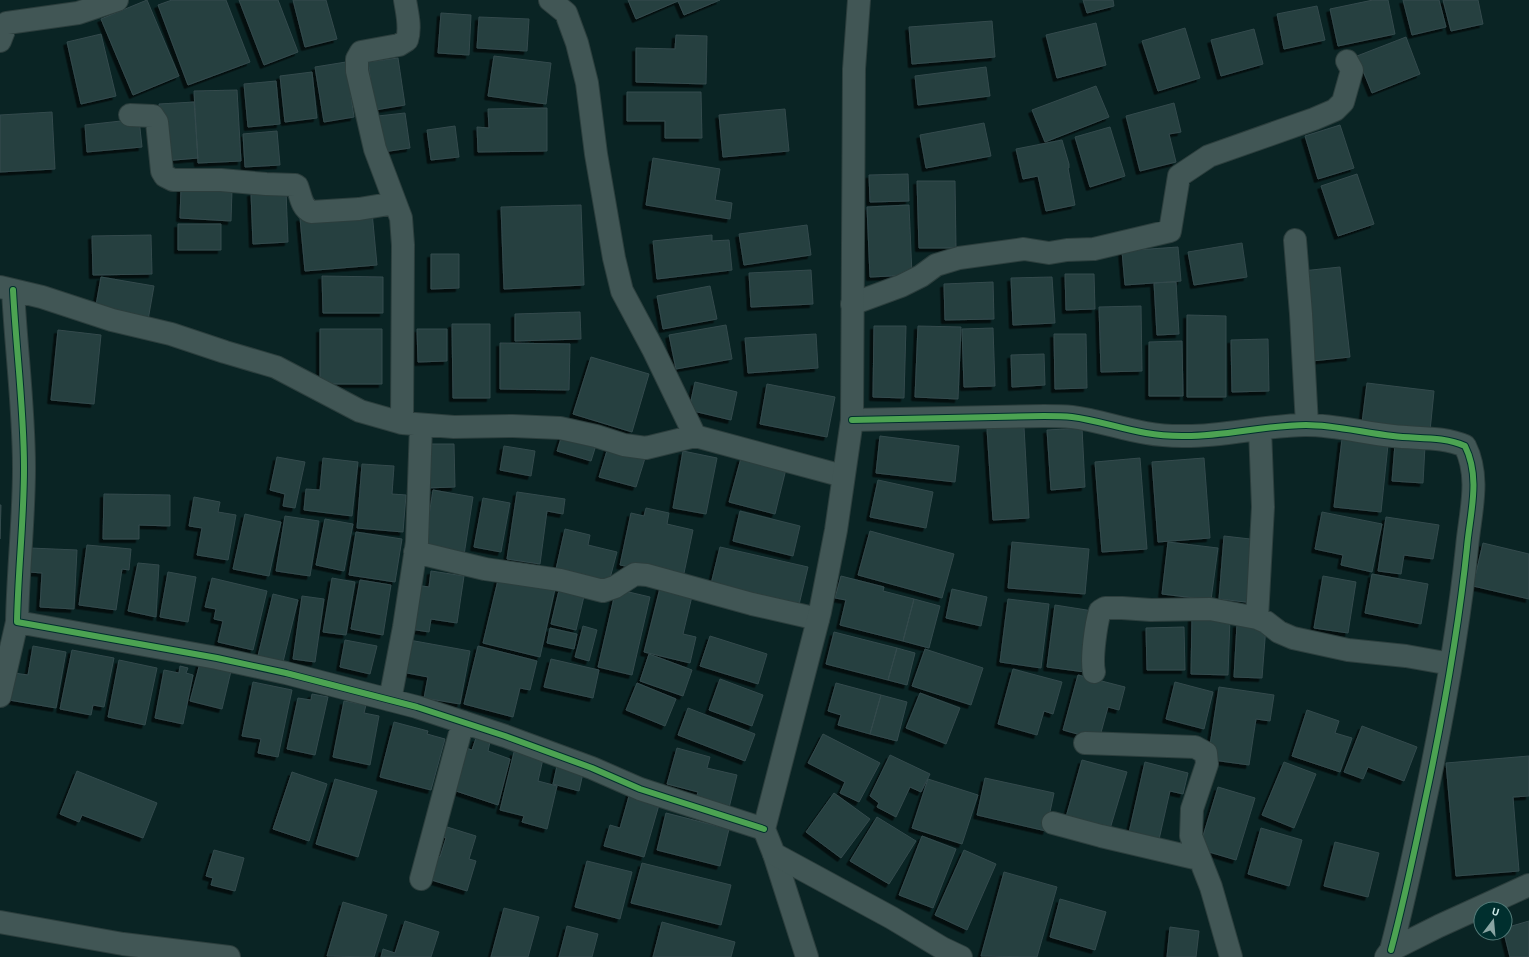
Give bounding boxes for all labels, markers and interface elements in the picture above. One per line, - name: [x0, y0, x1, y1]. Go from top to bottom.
- north arrow: [1473, 901, 1513, 941]
- text: U: [1491, 906, 1501, 918]

